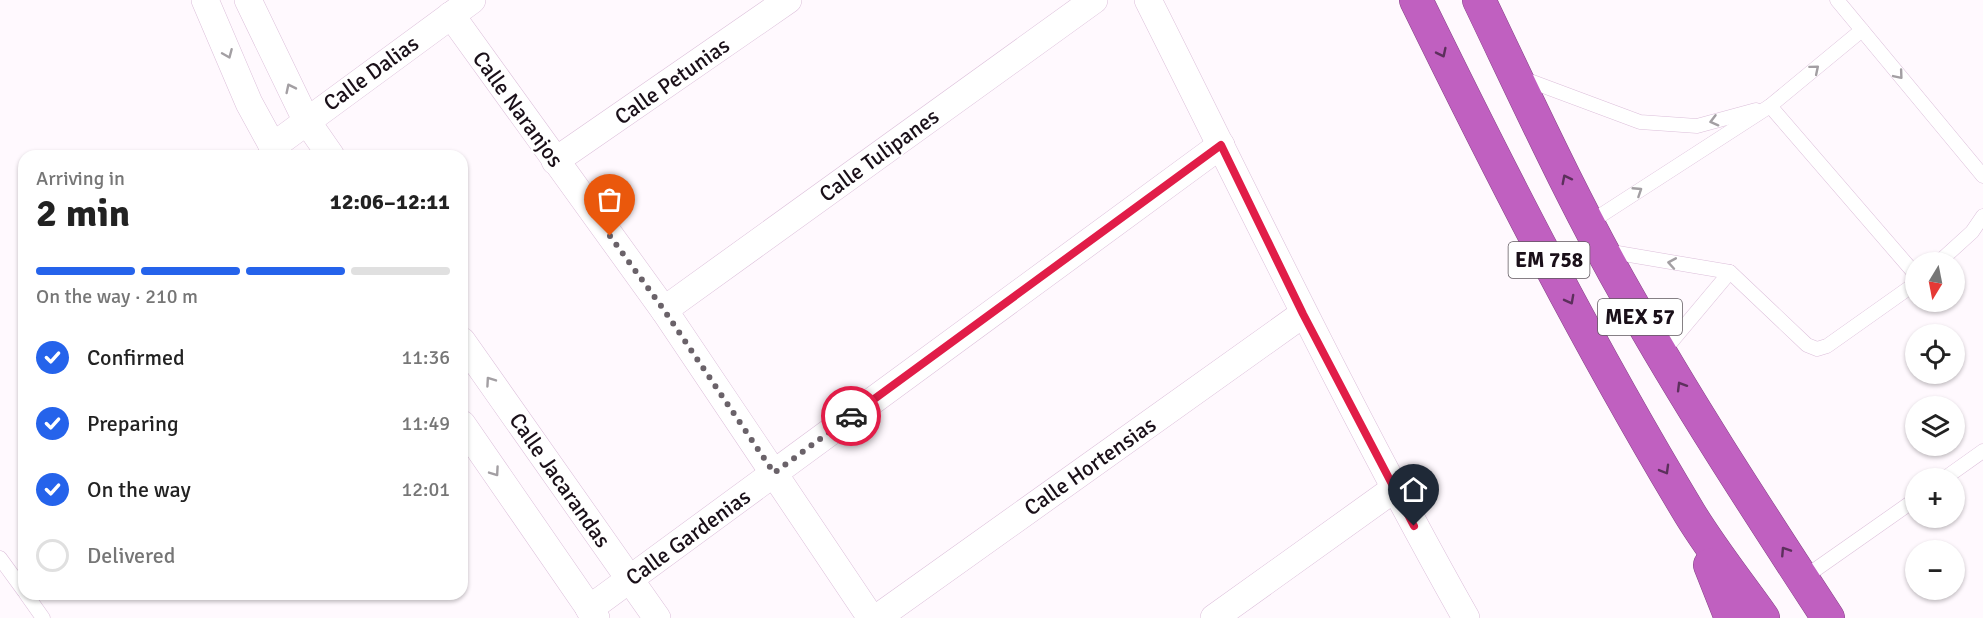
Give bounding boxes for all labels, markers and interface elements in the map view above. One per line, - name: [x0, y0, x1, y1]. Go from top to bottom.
- street label: Calle Dalias: [318, 29, 424, 117]
- street label: Calle Petunias: [609, 32, 735, 130]
- street label: Calle Naranjos: [467, 46, 569, 172]
- one-way arrow: [1434, 46, 1446, 57]
- one-way arrow: [221, 47, 233, 58]
- one-way arrow: [1808, 65, 1819, 76]
- one-way arrow: [1892, 68, 1903, 79]
- one-way arrow: [286, 84, 298, 95]
- street label: Calle Tulipanes: [814, 103, 944, 207]
- one-way arrow: [1709, 114, 1719, 126]
- text: Arriving in: [36, 166, 125, 191]
- pin: [584, 174, 635, 236]
- one-way arrow: [1562, 175, 1573, 185]
- icon: bag: [593, 183, 626, 216]
- one-way arrow: [1632, 187, 1642, 199]
- text: 12:06–12:11: [330, 188, 450, 215]
- text: 2 min: [36, 189, 130, 237]
- road number: EM 758: [1508, 242, 1590, 278]
- north arrow: [1905, 252, 1965, 312]
- map controls: [1905, 252, 1965, 600]
- one-way arrow: [1668, 257, 1677, 269]
- text: On the way · 210 m: [36, 284, 198, 309]
- one-way arrow: [1563, 294, 1574, 304]
- road number: MEX 57: [1598, 299, 1682, 335]
- button: locate: [1905, 324, 1965, 384]
- icon: check: [36, 341, 69, 374]
- text: Confirmed: [87, 344, 185, 371]
- text: 11:36: [401, 345, 450, 370]
- one-way arrow: [486, 377, 497, 388]
- one-way arrow: [1677, 382, 1689, 392]
- courier: [821, 386, 881, 446]
- button: layers: [1905, 396, 1965, 456]
- icon: car: [835, 400, 868, 433]
- icon: check: [36, 407, 69, 440]
- street label: Calle Jacarandas: [504, 408, 616, 552]
- text: Preparing: [87, 410, 179, 437]
- text: 11:49: [401, 411, 450, 436]
- street label: Calle Hortensias: [1019, 411, 1161, 521]
- pin: [1388, 464, 1439, 526]
- one-way arrow: [1658, 464, 1670, 474]
- one-way arrow: [488, 465, 499, 476]
- button: +: [1905, 468, 1965, 528]
- icon: check: [36, 473, 69, 506]
- icon: home: [1397, 473, 1430, 506]
- text: On the way: [87, 476, 191, 503]
- text: 12:01: [401, 477, 450, 502]
- street label: Calle Gardenias: [621, 483, 755, 591]
- button: −: [1905, 540, 1965, 600]
- text: Delivered: [87, 542, 175, 569]
- one-way arrow: [1780, 547, 1792, 557]

